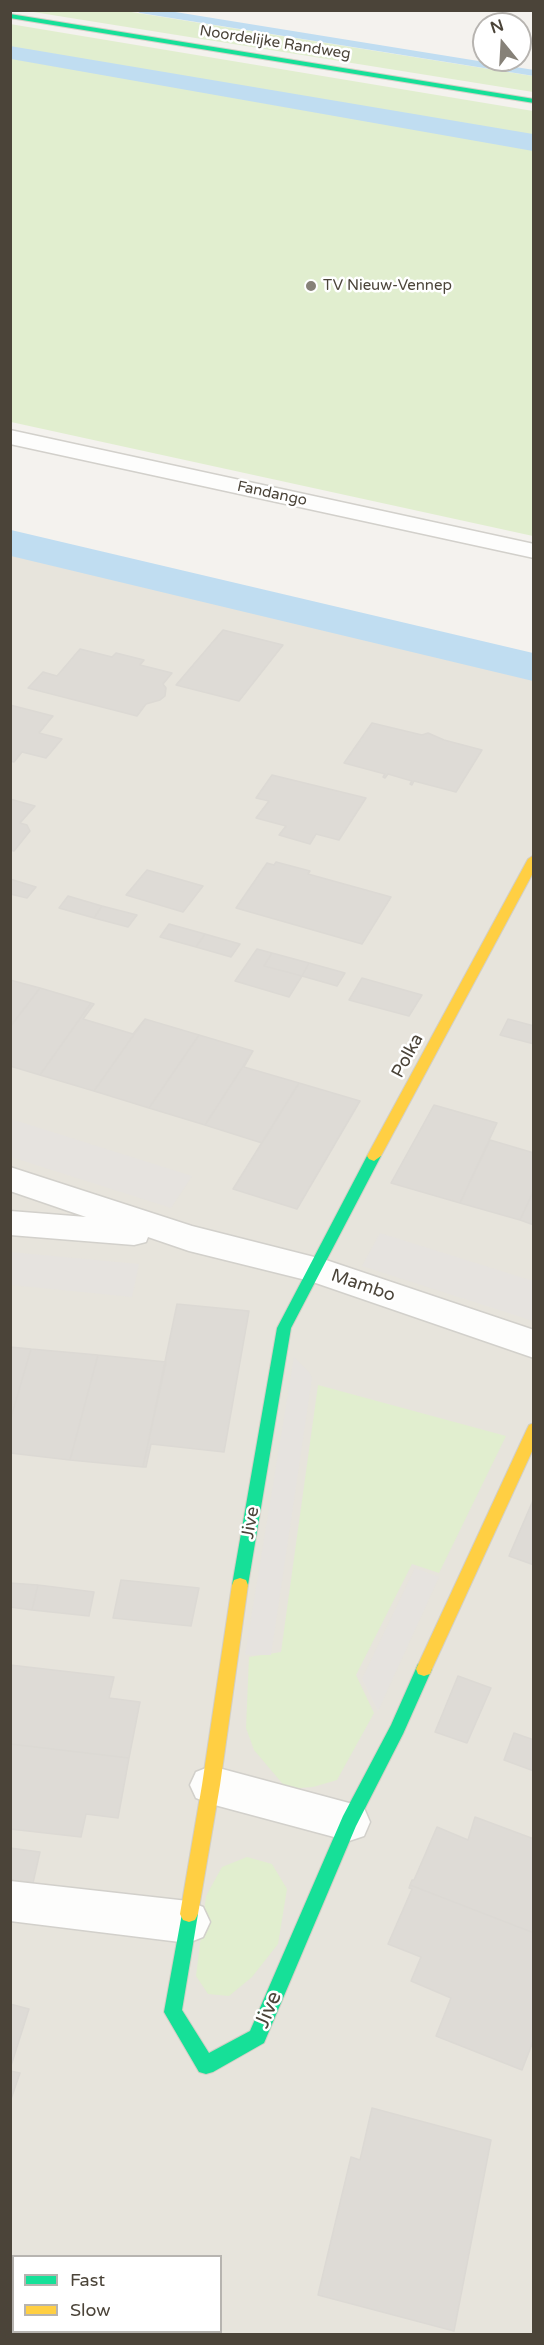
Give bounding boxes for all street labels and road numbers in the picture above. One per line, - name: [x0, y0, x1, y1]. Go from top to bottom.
- street label: Noordelijke Randweg: [198, 22, 352, 64]
- street label: Fandango: [235, 478, 309, 510]
- street label: Polka: [387, 1030, 429, 1082]
- street label: Mambo: [328, 1265, 398, 1307]
- street label: Jive: [238, 1505, 264, 1541]
- street label: Jive: [250, 1988, 288, 2032]

